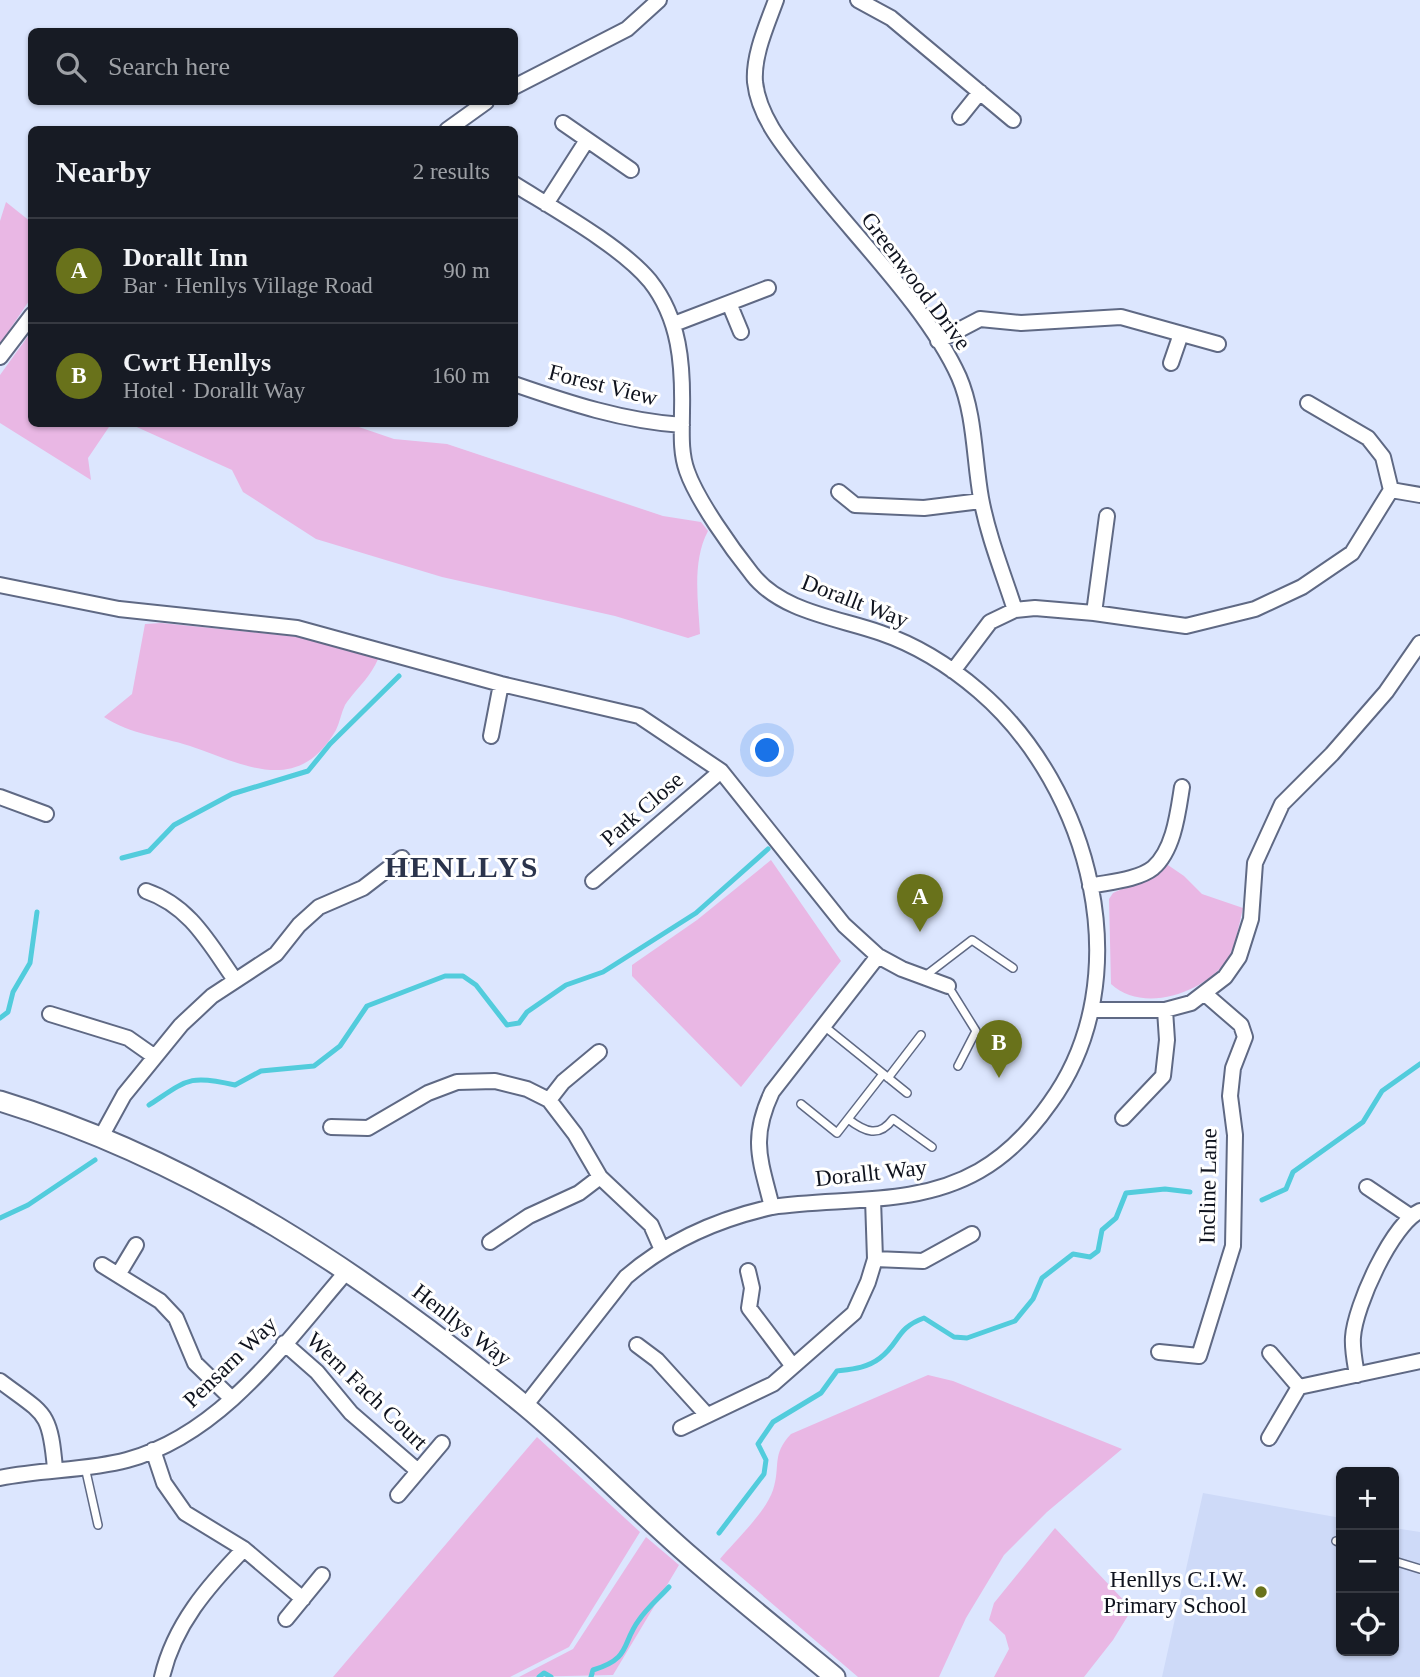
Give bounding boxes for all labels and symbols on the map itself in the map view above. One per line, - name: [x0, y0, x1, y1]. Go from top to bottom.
- street label: Greenwood Drive: [856, 207, 976, 355]
- street label: Forest View: [546, 359, 660, 411]
- street label: Dorallt Way: [798, 569, 912, 633]
- your location: [750, 733, 784, 767]
- street label: Park Close: [596, 767, 688, 851]
- district label: HENLLYS: [385, 850, 539, 883]
- pin: A: [897, 874, 943, 932]
- pin: B: [976, 1020, 1022, 1078]
- street label: Incline Lane: [1194, 1128, 1222, 1244]
- street label: Dorallt Way: [814, 1155, 929, 1191]
- street label: Henllys Way: [408, 1279, 517, 1372]
- street label: Pensarn Way: [178, 1311, 282, 1413]
- street label: Wern Fach Court: [302, 1327, 433, 1455]
- place label: Henllys C.I.W. Primary School: [1103, 1567, 1247, 1618]
- marker: Henllys C.I.W. Primary School: [1253, 1584, 1269, 1600]

